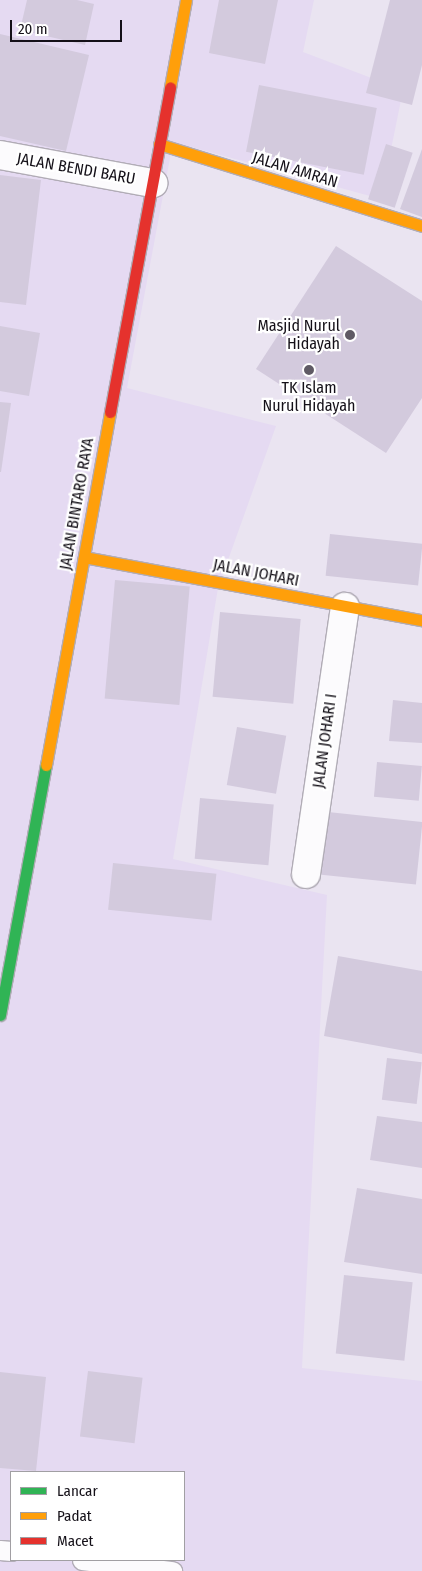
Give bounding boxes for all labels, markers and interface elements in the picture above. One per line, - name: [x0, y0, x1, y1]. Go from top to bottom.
- scale bar: [12, 10, 125, 42]
- text: 20 m: [18, 20, 48, 38]
- street label: JALAN AMRAN: [250, 148, 340, 192]
- street label: JALAN BENDI BARU: [15, 149, 137, 189]
- place label: Masjid Nurul Hidayah: [257, 316, 340, 354]
- marker: Masjid Nurul Hidayah: [344, 329, 356, 341]
- marker: TK Islam Nurul Hidayah: [303, 364, 315, 376]
- place label: TK Islam Nurul Hidayah: [262, 378, 356, 416]
- street label: JALAN BINTARO RAYA: [56, 436, 98, 572]
- street label: JALAN JOHARI: [211, 555, 301, 591]
- street label: JALAN JOHARI I: [309, 693, 341, 789]
- legend: [10, 1471, 185, 1561]
- text: Lancar: [57, 1482, 98, 1500]
- text: Padat: [57, 1507, 92, 1525]
- text: Macet: [57, 1532, 93, 1550]

